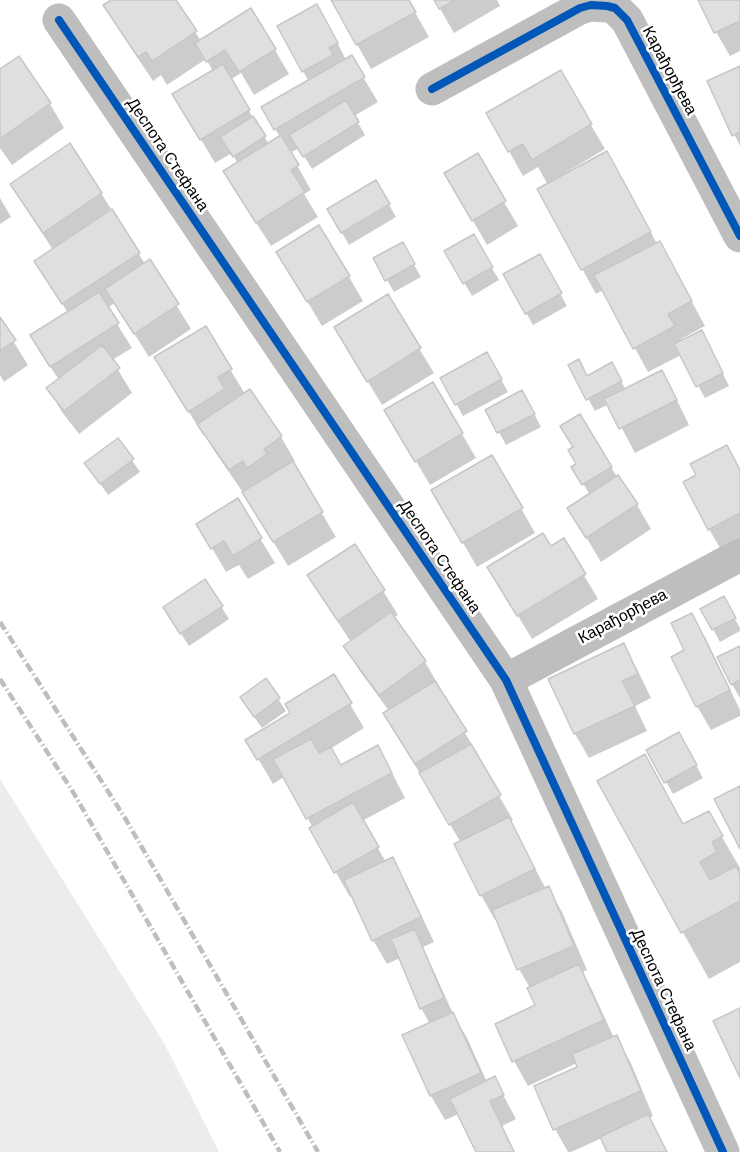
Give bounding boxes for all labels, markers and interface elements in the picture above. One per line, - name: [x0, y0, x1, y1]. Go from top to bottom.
- street label: Карађорђева: [638, 23, 700, 119]
- street label: Деспота Стефана: [122, 95, 212, 215]
- street label: Деспота Стефана: [394, 497, 484, 617]
- street label: Карађорђева: [575, 586, 671, 648]
- street label: Деспота Стефана: [626, 926, 700, 1054]

